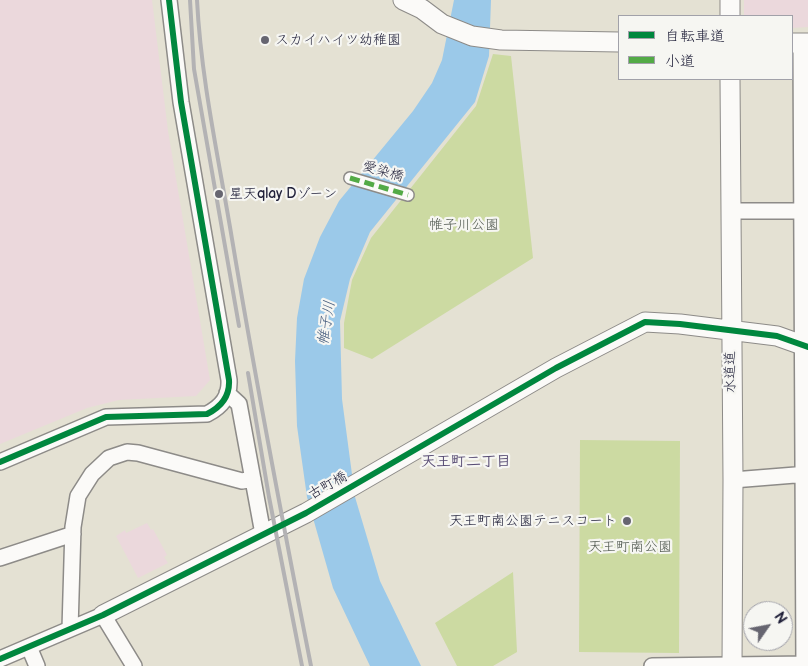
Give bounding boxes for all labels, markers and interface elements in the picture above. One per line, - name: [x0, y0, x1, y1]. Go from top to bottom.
- legend: [618, 15, 793, 80]
- text: 自転車道: [665, 27, 725, 46]
- place label: スカイハイツ幼稚園: [275, 32, 401, 48]
- marker: スカイハイツ幼稚園: [259, 34, 271, 46]
- text: 小道: [665, 52, 695, 71]
- street label: 愛染橋: [360, 158, 406, 186]
- place label: 星天qlay Dゾーン: [229, 186, 337, 202]
- marker: 星天qlay Dゾーン: [213, 188, 225, 200]
- park label: 帷子川公園: [429, 217, 499, 233]
- water label: 帷子川: [315, 299, 339, 347]
- street label: 水道道: [722, 351, 740, 393]
- district label: 天王町二丁目: [421, 453, 511, 471]
- street label: 古町橋: [306, 468, 350, 504]
- place label: 天王町南公園テニスコート: [449, 513, 617, 529]
- marker: 天王町南公園テニスコート: [621, 515, 633, 527]
- park label: 天王町南公園: [588, 539, 672, 555]
- north arrow: [743, 601, 793, 651]
- text: N: [770, 609, 790, 627]

